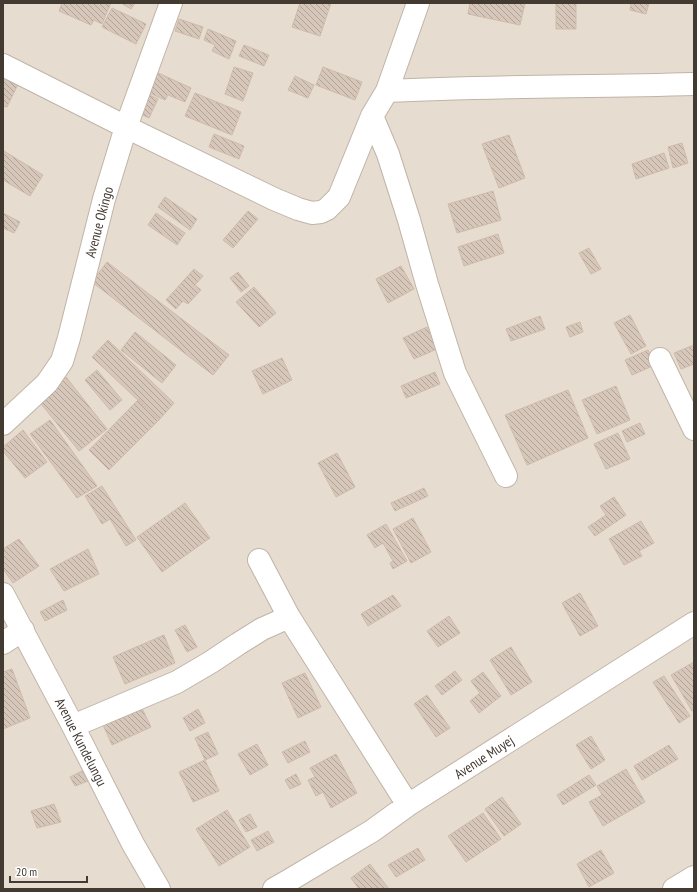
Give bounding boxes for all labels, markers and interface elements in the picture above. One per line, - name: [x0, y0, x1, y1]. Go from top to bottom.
- street label: Avenue Okingo: [81, 185, 117, 259]
- street label: Avenue Kundelungu: [51, 695, 111, 789]
- street label: Avenue Muyej: [451, 731, 517, 783]
- scale bar: [10, 858, 87, 884]
- text: 20 m: [16, 864, 37, 879]

